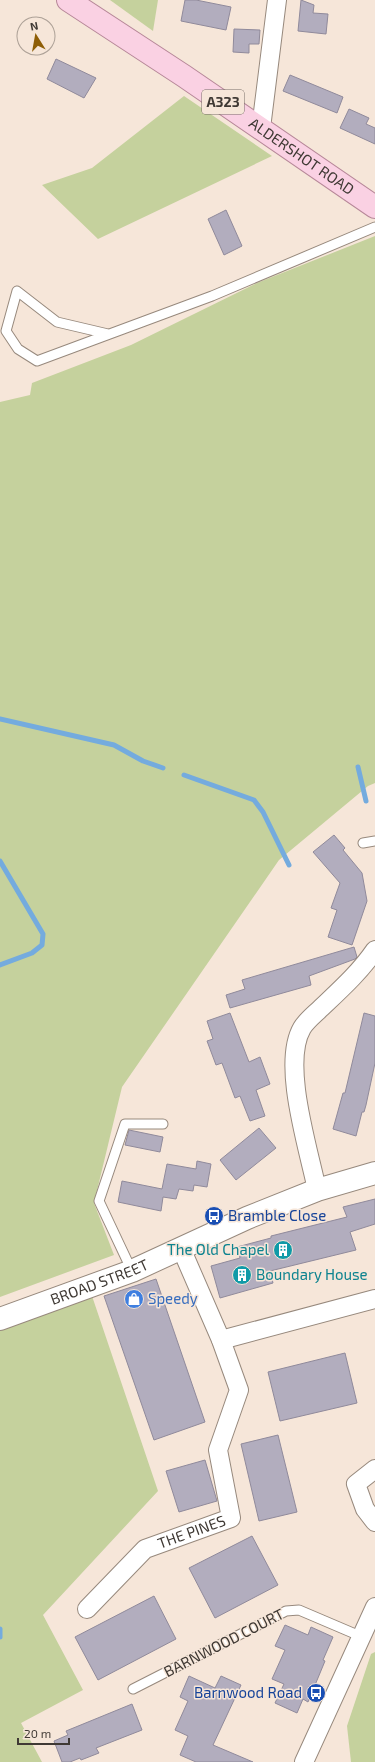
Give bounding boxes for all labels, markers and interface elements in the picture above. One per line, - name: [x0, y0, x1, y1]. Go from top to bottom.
- north arrow: [16, 16, 56, 56]
- text: N: [29, 19, 39, 33]
- road number: A323: [202, 90, 244, 114]
- street label: ALDERSHOT ROAD: [246, 113, 358, 198]
- bus stop icon: Bramble Close: [203, 1205, 225, 1227]
- place label: Bramble Close: [228, 1206, 326, 1224]
- building icon: The Old Chapel: [272, 1239, 294, 1261]
- place label: The Old Chapel: [167, 1240, 270, 1258]
- street label: BROAD STREET: [48, 1255, 151, 1308]
- building icon: Boundary House: [231, 1264, 253, 1286]
- place label: Boundary House: [256, 1265, 368, 1283]
- shop icon: Speedy: [123, 1288, 145, 1310]
- place label: Speedy: [148, 1289, 198, 1307]
- street label: THE PINES: [155, 1511, 228, 1552]
- street label: BARNWOOD COURT: [161, 1604, 287, 1680]
- bus stop icon: Barnwood Road: [305, 1682, 327, 1704]
- place label: Barnwood Road: [194, 1683, 302, 1701]
- scale bar: [18, 1720, 69, 1746]
- text: 20 m: [24, 1726, 51, 1740]

